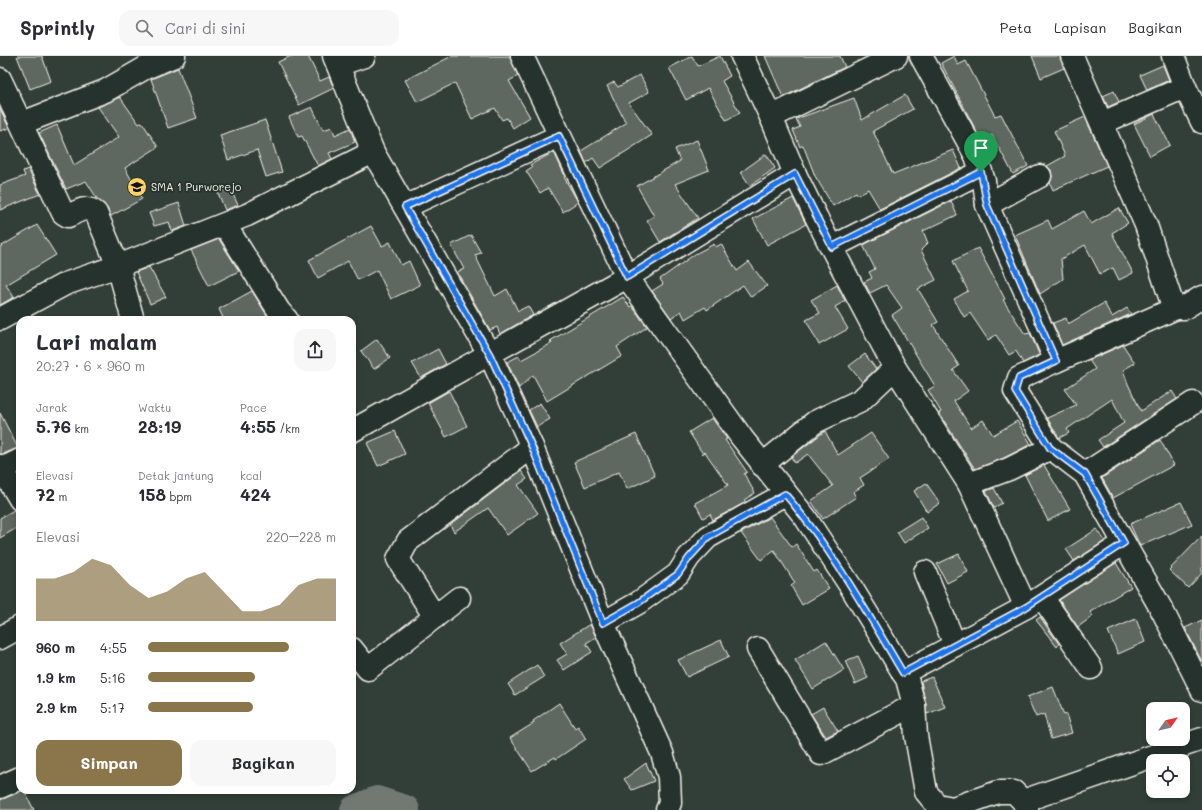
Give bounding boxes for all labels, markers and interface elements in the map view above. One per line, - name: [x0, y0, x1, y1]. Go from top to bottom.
- search box: [119, 10, 399, 46]
- text: Sprintly: [20, 15, 95, 40]
- icon: search: [133, 17, 155, 39]
- text: Cari di sini: [165, 18, 246, 38]
- text: Peta: [1000, 18, 1032, 37]
- text: Lapisan: [1054, 18, 1106, 37]
- text: Bagikan: [1128, 18, 1182, 37]
- pin: [964, 131, 998, 172]
- icon: arrive: [970, 137, 992, 159]
- school or university icon: SMA 1 Purworejo: [126, 176, 148, 198]
- place label: SMA 1 Purworejo: [151, 179, 242, 194]
- text: Lari malam: [36, 327, 157, 356]
- button: share: [294, 329, 336, 371]
- text: 20:27 · 6 × 960 m: [36, 357, 145, 374]
- text: Jarak: [36, 400, 67, 415]
- text: Waktu: [138, 400, 171, 415]
- text: Pace: [240, 400, 267, 415]
- text: 5.76: [36, 415, 71, 437]
- text: 28:19: [138, 415, 181, 437]
- text: 4:55: [240, 415, 276, 437]
- text: km: [71, 421, 89, 436]
- text: /km: [276, 421, 300, 436]
- text: Elevasi: [36, 468, 73, 483]
- text: Detak jantung: [138, 468, 213, 483]
- text: kcal: [240, 468, 262, 483]
- text: 72: [36, 483, 55, 505]
- text: 158: [138, 483, 166, 505]
- text: 424: [240, 483, 271, 505]
- text: m: [55, 489, 67, 504]
- text: bpm: [166, 489, 192, 504]
- text: Elevasi: [36, 528, 80, 545]
- text: 220–228 m: [266, 528, 336, 545]
- text: 960 m: [36, 639, 75, 656]
- text: 4:55: [100, 639, 127, 656]
- text: 1.9 km: [36, 669, 76, 686]
- text: 5:16: [100, 669, 125, 686]
- text: 2.9 km: [36, 699, 77, 716]
- text: 5:17: [100, 699, 125, 716]
- north arrow: [1146, 702, 1190, 746]
- map controls: [1146, 702, 1190, 798]
- button: Simpan: [36, 740, 182, 786]
- button: Bagikan: [190, 740, 336, 786]
- button: locate: [1146, 754, 1190, 798]

